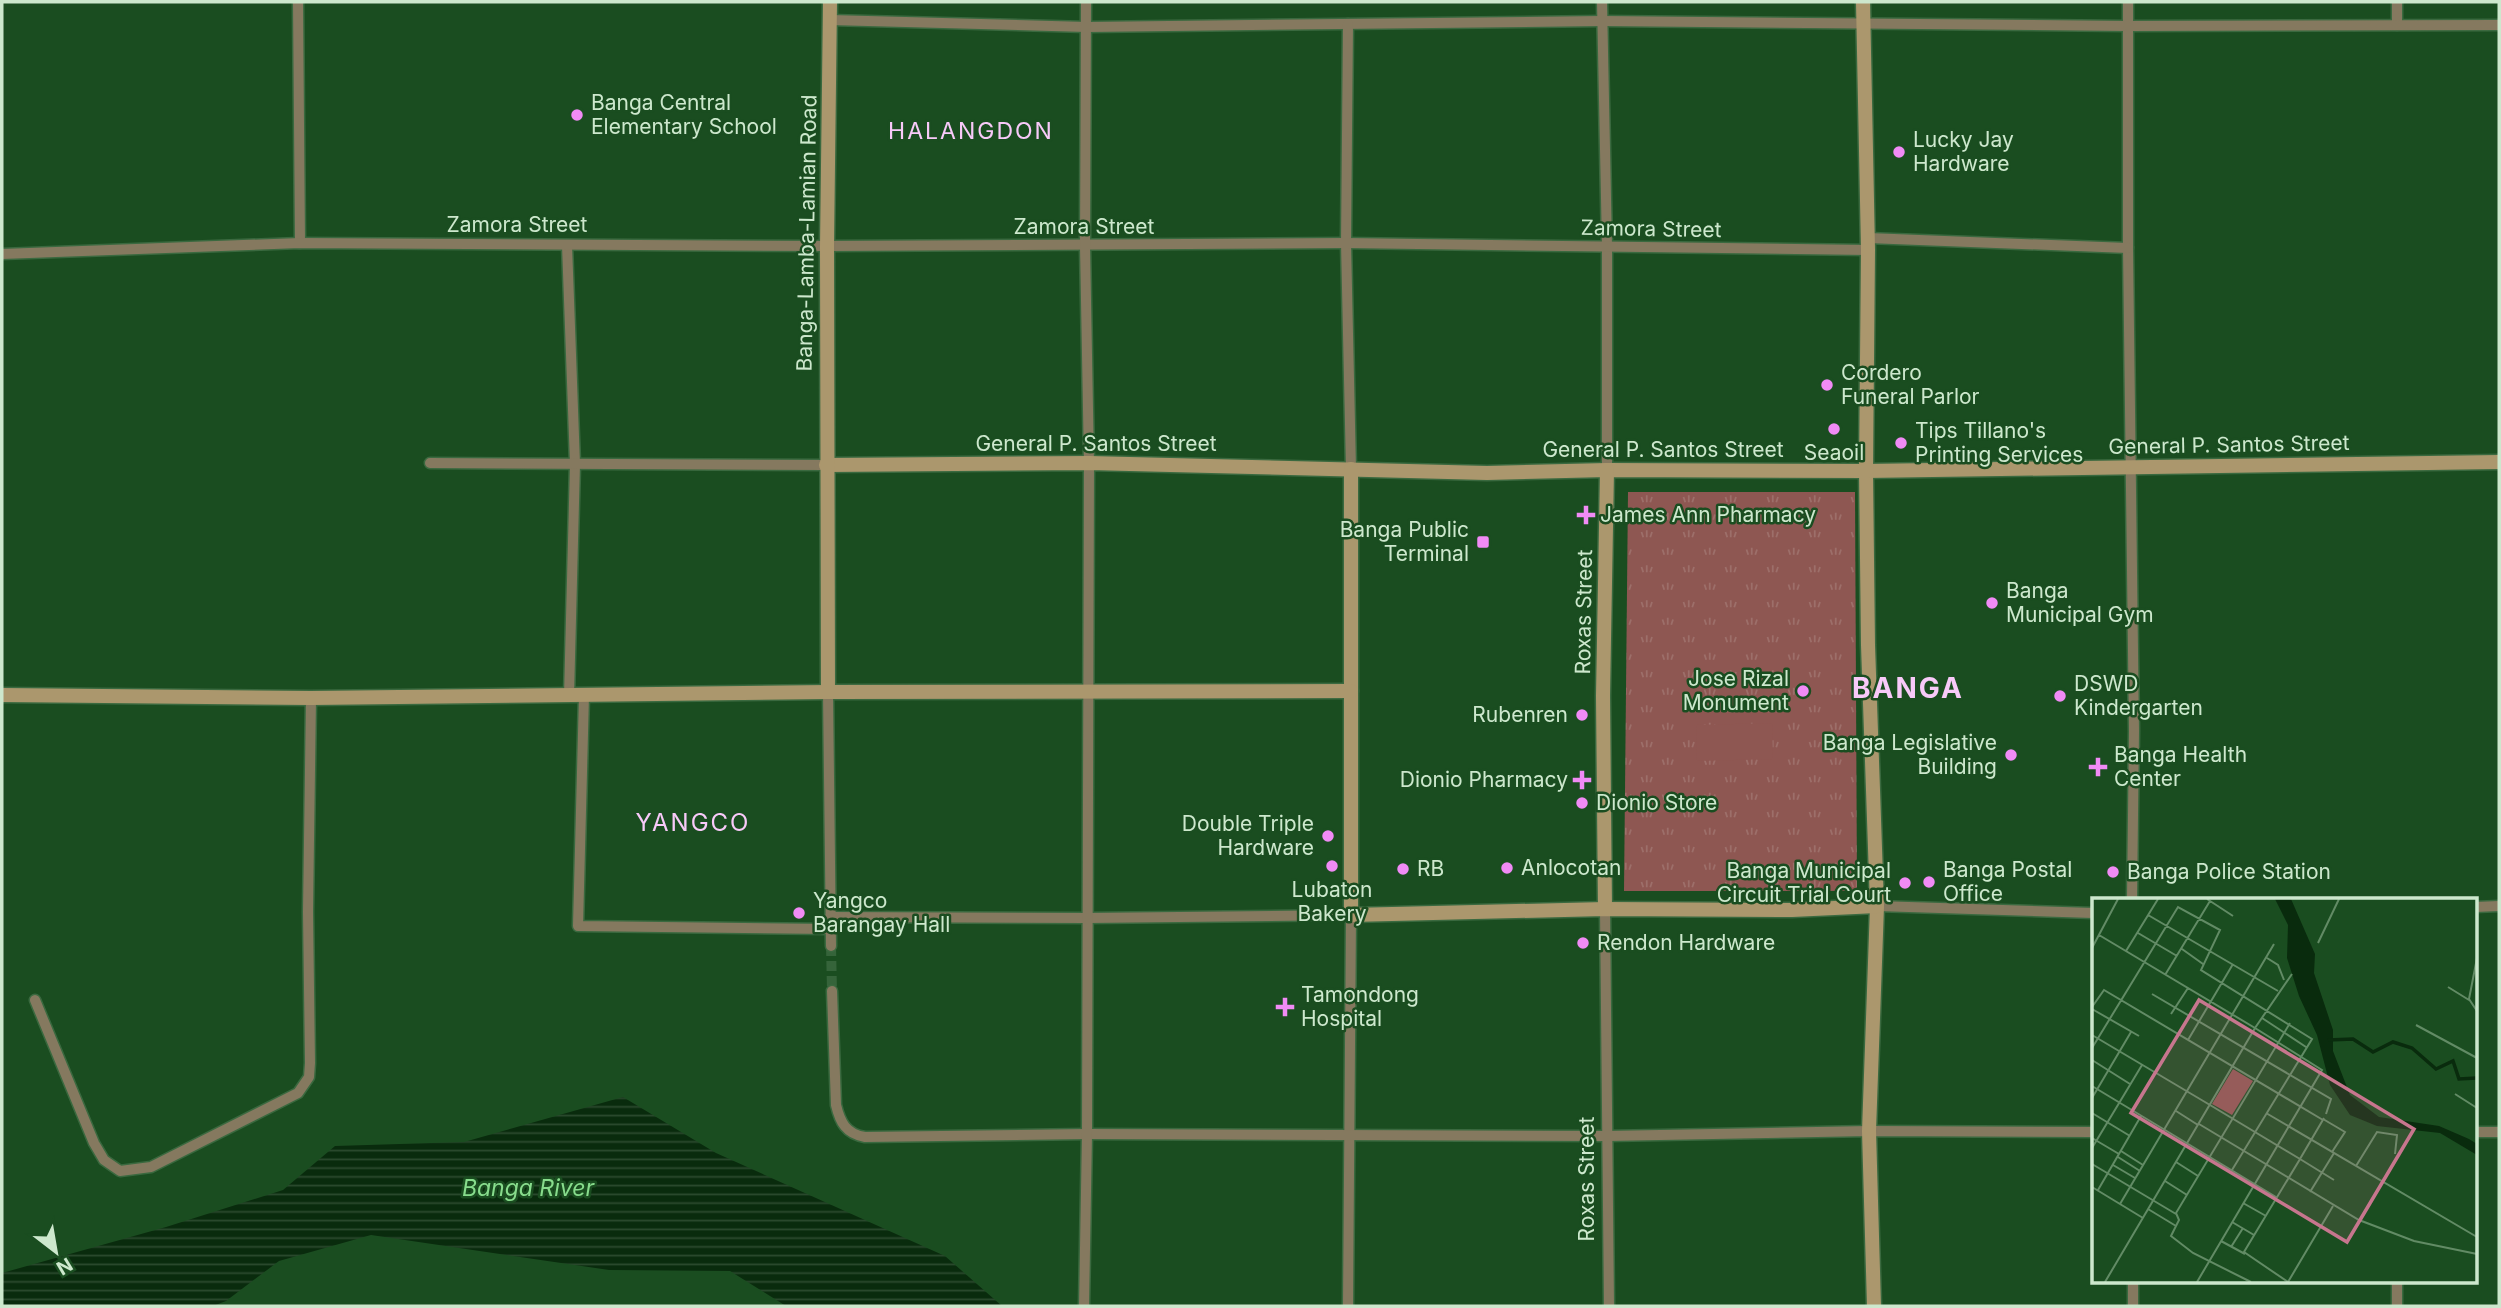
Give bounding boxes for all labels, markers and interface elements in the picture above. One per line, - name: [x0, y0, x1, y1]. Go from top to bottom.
- place label: Banga Central Elementary School: [591, 90, 777, 139]
- street label: Banga-Lamba-Lamian Road: [792, 94, 821, 372]
- marker: Banga Central Elementary School: [569, 107, 585, 123]
- district label: HALANGDON: [888, 117, 1054, 145]
- place label: Lucky Jay Hardware: [1913, 127, 2014, 176]
- marker: Lucky Jay Hardware: [1891, 144, 1907, 160]
- street label: Zamora Street: [447, 212, 588, 237]
- street label: Zamora Street: [1014, 214, 1155, 239]
- street label: Zamora Street: [1580, 215, 1722, 242]
- place label: Cordero Funeral Parlor: [1841, 360, 1980, 409]
- marker: Cordero Funeral Parlor: [1819, 377, 1835, 393]
- place label: Tips Tillano's Printing Services: [1915, 418, 2083, 467]
- marker: Seaoil: [1826, 421, 1842, 437]
- street label: General P. Santos Street: [2108, 430, 2350, 459]
- street label: General P. Santos Street: [975, 431, 1217, 456]
- marker: Tips Tillano's Printing Services: [1893, 435, 1909, 451]
- street label: General P. Santos Street: [1542, 437, 1784, 462]
- place label: Seaoil: [1804, 440, 1864, 465]
- place label: James Ann Pharmacy: [1600, 502, 1816, 527]
- marker: James Ann Pharmacy: [1578, 507, 1594, 523]
- place label: Banga Public Terminal: [1340, 517, 1469, 566]
- marker: Banga Public Terminal: [1475, 534, 1491, 550]
- street label: Roxas Street: [1570, 549, 1597, 675]
- place label: Banga Municipal Gym: [2006, 578, 2154, 627]
- marker: Banga Municipal Gym: [1984, 595, 2000, 611]
- place label: Jose Rizal Monument: [1683, 666, 1789, 715]
- district label: BANGA: [1852, 671, 1964, 705]
- place label: DSWD Kindergarten: [2074, 671, 2203, 720]
- marker: Jose Rizal Monument: [1795, 683, 1811, 699]
- marker: DSWD Kindergarten: [2052, 688, 2068, 704]
- place label: Rubenren: [1472, 702, 1568, 727]
- marker: Rubenren: [1574, 707, 1590, 723]
- place label: Banga Legislative Building: [1823, 730, 1997, 779]
- place label: Banga Health Center: [2114, 742, 2247, 791]
- marker: Banga Legislative Building: [2003, 747, 2019, 763]
- marker: Banga Health Center: [2088, 757, 2108, 777]
- place label: Dionio Pharmacy: [1400, 767, 1568, 792]
- marker: Dionio Pharmacy: [1574, 772, 1590, 788]
- place label: Dionio Store: [1596, 790, 1717, 815]
- marker: Dionio Store: [1574, 795, 1590, 811]
- district label: YANGCO: [636, 808, 750, 837]
- place label: Double Triple Hardware: [1182, 811, 1314, 860]
- marker: Double Triple Hardware: [1320, 828, 1336, 844]
- place label: Anlocotan: [1521, 855, 1621, 880]
- place label: RB: [1417, 856, 1444, 881]
- place label: Banga Postal Office: [1943, 857, 2072, 906]
- marker: Lubaton Bakery: [1324, 858, 1340, 874]
- place label: Banga Municipal Circuit Trial Court: [1717, 858, 1891, 907]
- place label: Banga Police Station: [2127, 859, 2331, 884]
- marker: Anlocotan: [1499, 860, 1515, 876]
- marker: RB: [1395, 861, 1411, 877]
- marker: Banga Police Station: [2105, 864, 2121, 880]
- marker: Banga Postal Office: [1921, 874, 1937, 890]
- marker: Banga Municipal Circuit Trial Court: [1897, 875, 1913, 891]
- place label: Lubaton Bakery: [1292, 877, 1372, 926]
- place label: Yangco Barangay Hall: [813, 888, 950, 937]
- inset map: [2092, 898, 2476, 1284]
- marker: Yangco Barangay Hall: [791, 905, 807, 921]
- place label: Rendon Hardware: [1597, 930, 1775, 955]
- marker: Rendon Hardware: [1575, 935, 1591, 951]
- place label: Tamondong Hospital: [1301, 982, 1419, 1031]
- marker: Tamondong Hospital: [1275, 997, 1295, 1017]
- street label: Roxas Street: [1574, 1116, 1599, 1241]
- water label: Banga River: [462, 1174, 595, 1202]
- north arrow: [21, 1217, 91, 1287]
- text: N: [52, 1253, 77, 1280]

